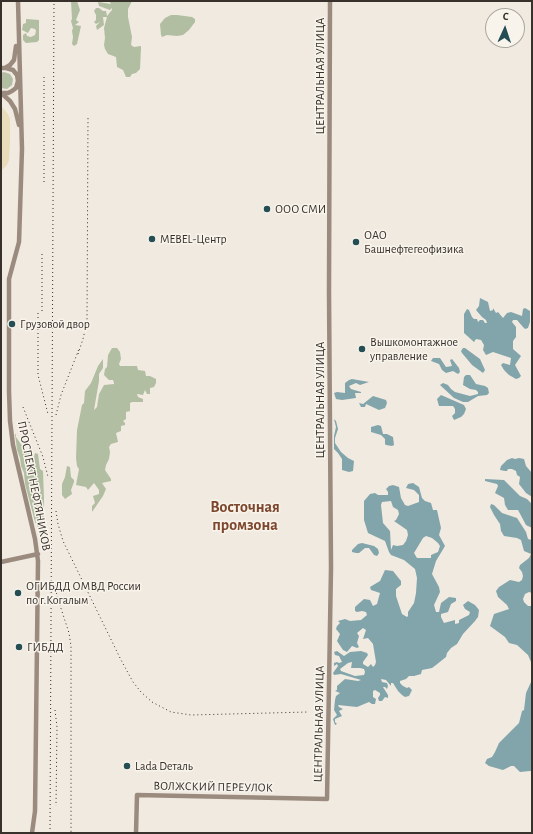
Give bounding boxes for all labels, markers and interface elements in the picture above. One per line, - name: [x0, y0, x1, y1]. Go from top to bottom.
- north arrow: [485, 8, 525, 48]
- text: С: [502, 11, 509, 22]
- street label: ЦЕНТРАЛЬНАЯ УЛИЦА: [313, 18, 327, 134]
- place label: ООО СМИ: [275, 202, 326, 216]
- marker: ООО СМИ: [262, 204, 272, 214]
- place label: ОАО Башнефтегеофизика: [364, 228, 464, 256]
- place label: MEBEL-Центр: [160, 232, 227, 246]
- marker: MEBEL-Центр: [147, 234, 157, 244]
- marker: ОАО Башнефтегеофизика: [351, 237, 361, 247]
- place label: Грузовой двор: [20, 317, 90, 331]
- marker: Грузовой двор: [7, 319, 17, 329]
- place label: Вышкомонтажное управление: [370, 335, 458, 363]
- street label: ЦЕНТРАЛЬНАЯ УЛИЦА: [313, 342, 327, 458]
- marker: Вышкомонтажное управление: [357, 344, 367, 354]
- street label: ПРОСПЕКТ НЕФТЯНИКОВ: [14, 420, 54, 552]
- district label: Восточная промзона: [210, 497, 280, 535]
- place label: ОГИБДД ОМВД России по г.Когалым: [26, 579, 141, 607]
- marker: ОГИБДД ОМВД России по г.Когалым: [13, 588, 23, 598]
- place label: ГИБДД: [27, 640, 63, 654]
- marker: ГИБДД: [14, 642, 24, 652]
- street label: ЦЕНТРАЛЬНАЯ УЛИЦА: [311, 665, 327, 783]
- place label: Lada Dеталь: [135, 759, 193, 773]
- marker: Lada Dеталь: [122, 761, 132, 771]
- street label: ВОЛЖСКИЙ ПЕРЕУЛОК: [153, 779, 273, 795]

